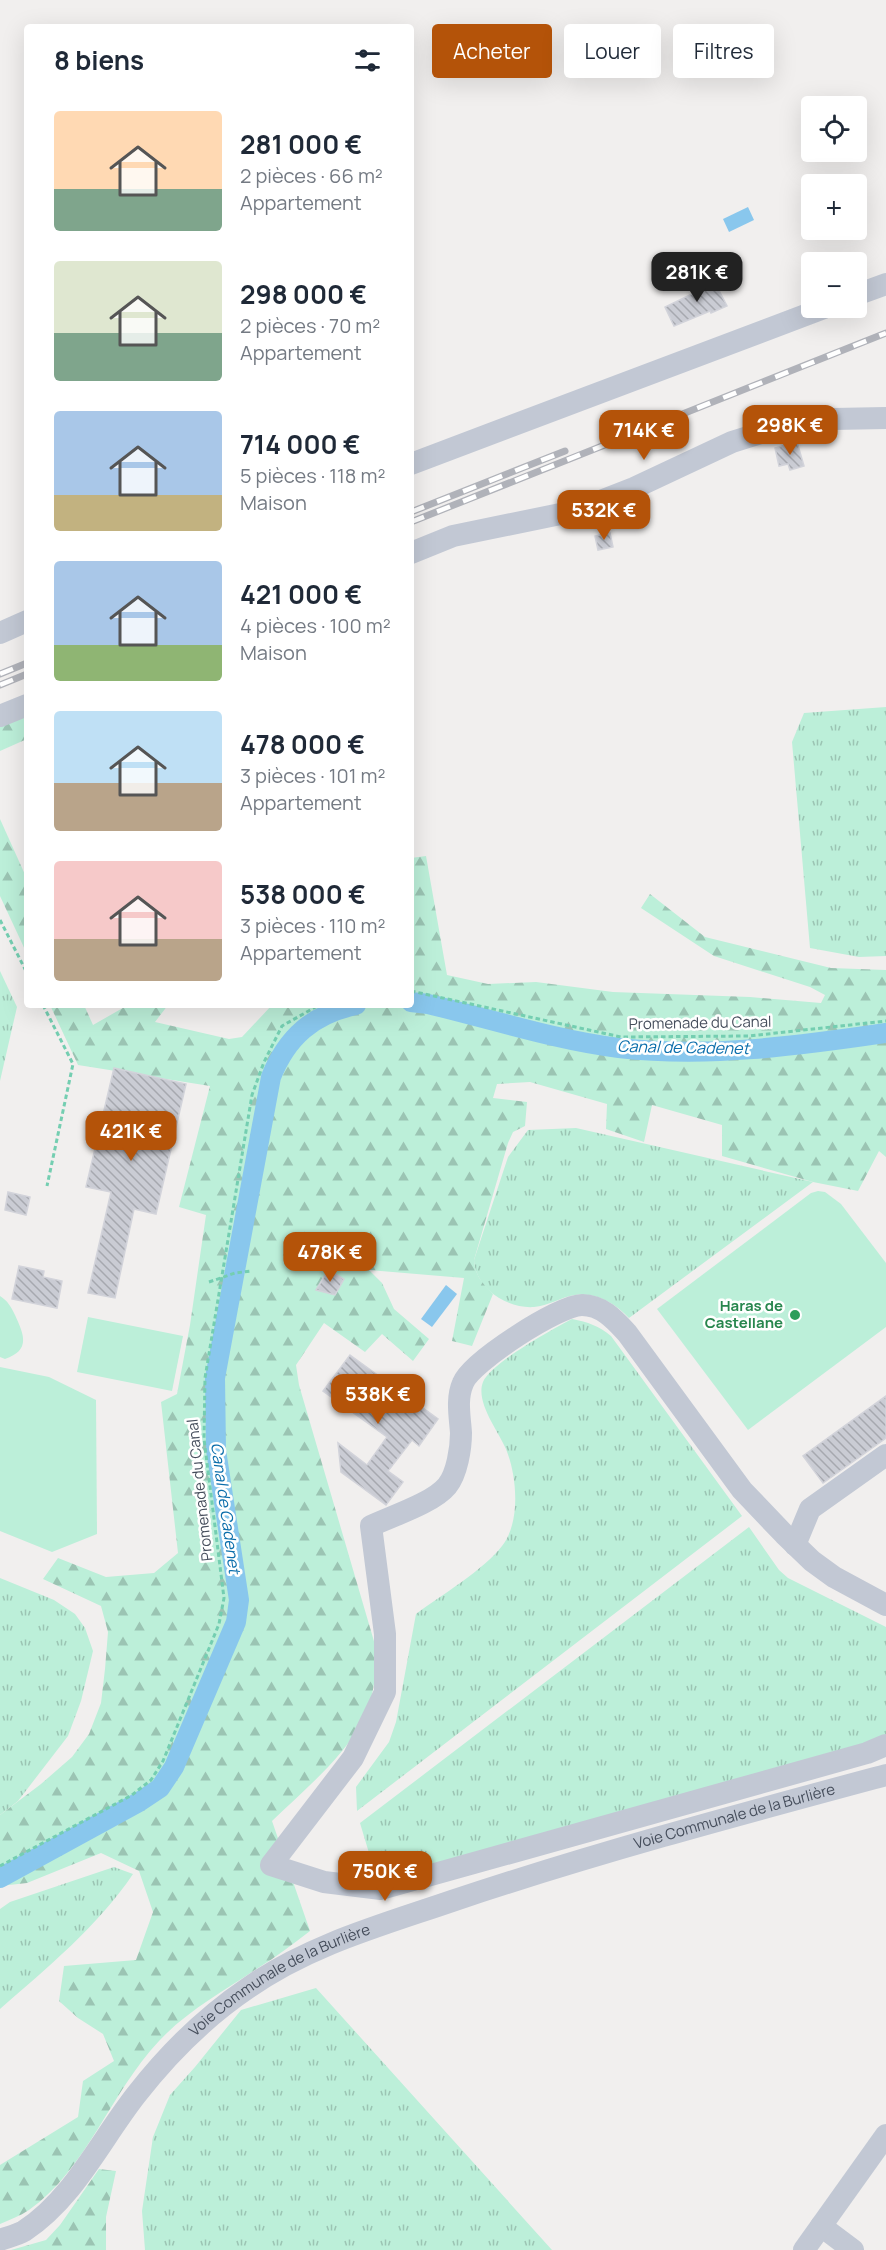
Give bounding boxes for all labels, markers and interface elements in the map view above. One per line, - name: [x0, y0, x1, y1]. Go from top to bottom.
- chip: Acheter: [432, 24, 552, 78]
- chip: Louer: [564, 24, 661, 78]
- chip: Filtres: [673, 24, 774, 78]
- text: 8 biens: [54, 42, 144, 78]
- icon: filters: [351, 44, 384, 77]
- map controls: [801, 96, 867, 318]
- button: locate: [801, 96, 867, 162]
- text: 281 000 €: [240, 126, 362, 162]
- icon: home: [102, 135, 174, 207]
- text: 2 pièces · 66 m²: [240, 162, 383, 189]
- button: +: [801, 174, 867, 240]
- text: Appartement: [240, 189, 362, 216]
- pin: 281K €: [648, 252, 746, 303]
- button: −: [801, 252, 867, 318]
- text: 281K €: [665, 258, 729, 285]
- text: 298 000 €: [240, 276, 367, 312]
- icon: home: [102, 285, 174, 357]
- text: 2 pièces · 70 m²: [240, 312, 380, 339]
- text: Appartement: [240, 339, 362, 366]
- pin: 298K €: [741, 405, 839, 456]
- pin: 714K €: [595, 410, 693, 461]
- text: 298K €: [757, 411, 823, 438]
- text: 714K €: [613, 416, 675, 443]
- text: 714 000 €: [240, 426, 361, 462]
- icon: home: [102, 435, 174, 507]
- text: 5 pièces · 118 m²: [240, 462, 385, 489]
- text: Maison: [240, 489, 307, 516]
- pin: 532K €: [555, 490, 653, 541]
- text: 532K €: [571, 496, 637, 523]
- text: 421 000 €: [240, 576, 362, 612]
- icon: home: [102, 585, 174, 657]
- text: 4 pièces · 100 m²: [240, 612, 391, 639]
- text: Maison: [240, 639, 307, 666]
- text: 478 000 €: [240, 726, 365, 762]
- icon: home: [102, 735, 174, 807]
- text: 3 pièces · 101 m²: [240, 762, 386, 789]
- text: Appartement: [240, 789, 362, 816]
- text: 538 000 €: [240, 876, 366, 912]
- icon: home: [102, 885, 174, 957]
- text: 3 pièces · 110 m²: [240, 912, 386, 939]
- text: Appartement: [240, 939, 362, 966]
- street label: Promenade du Canal: [628, 1011, 772, 1034]
- water label: Canal de Cadenet: [617, 1035, 751, 1059]
- pin: 421K €: [82, 1111, 180, 1162]
- text: 421K €: [99, 1117, 163, 1144]
- pin: 478K €: [281, 1232, 379, 1283]
- text: 478K €: [297, 1238, 363, 1265]
- place label: Haras de Castellane: [705, 1295, 783, 1333]
- marker: Haras de Castellane: [788, 1308, 802, 1322]
- pin: 538K €: [329, 1374, 427, 1425]
- text: 538K €: [345, 1380, 411, 1407]
- street label: Promenade du Canal: [182, 1418, 217, 1562]
- water label: Canal de Cadenet: [206, 1441, 246, 1576]
- street label: Voie Communale de la Burlière: [631, 1778, 838, 1854]
- pin: 750K €: [336, 1851, 434, 1902]
- text: 750K €: [352, 1857, 418, 1884]
- street label: Voie Communale de la Burlière: [184, 1918, 373, 2041]

